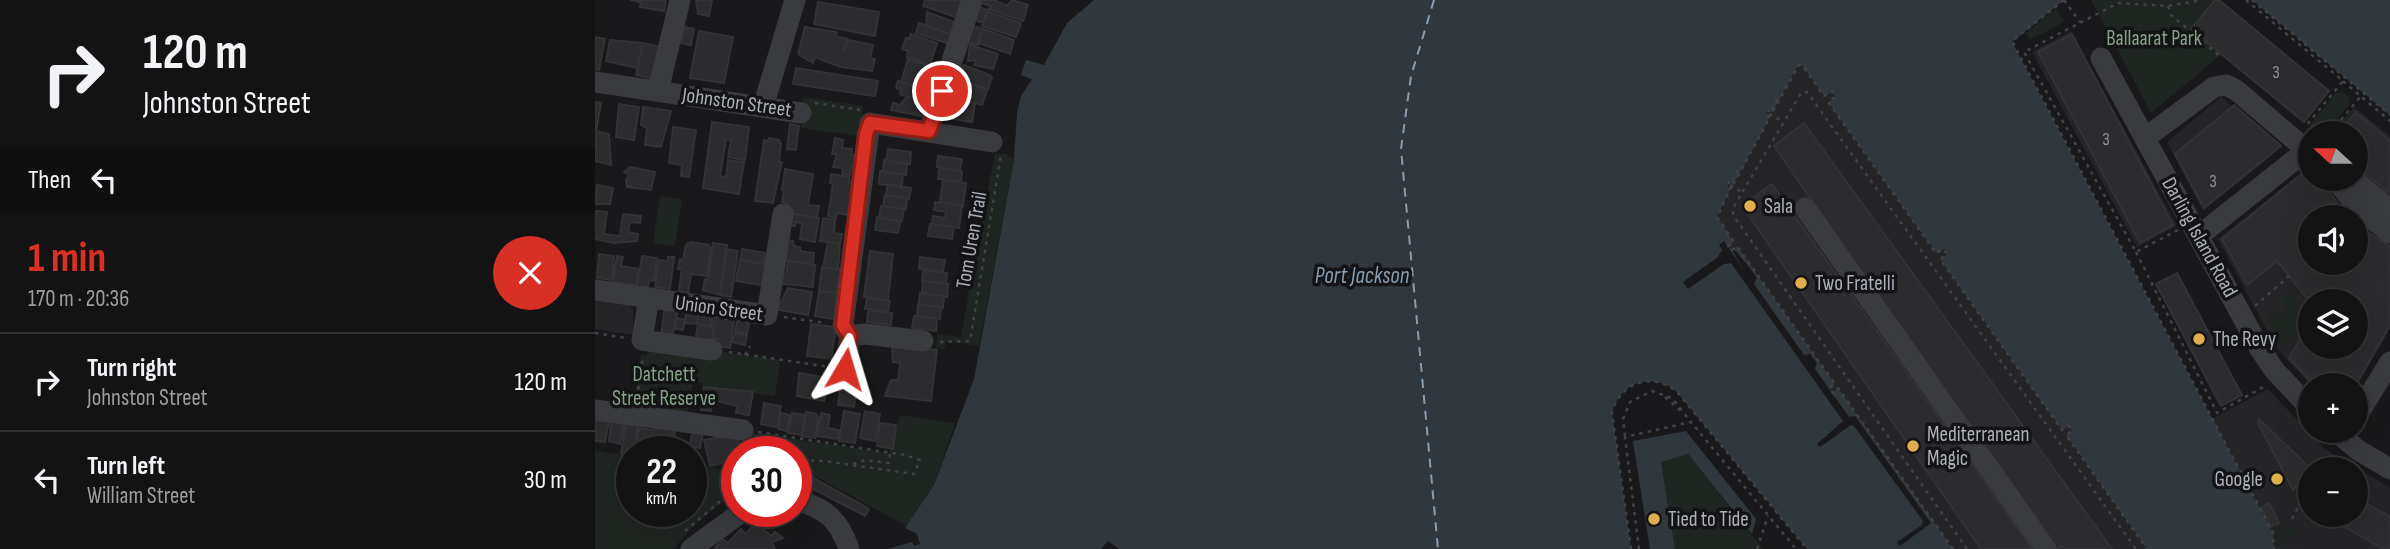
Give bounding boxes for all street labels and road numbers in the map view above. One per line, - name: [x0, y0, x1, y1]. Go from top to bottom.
- street label: Johnston Street: [680, 82, 793, 123]
- street label: Darling Island Road: [2156, 173, 2243, 302]
- street label: Tom Uren Trail: [951, 190, 992, 291]
- street label: Union Street: [673, 290, 765, 327]

